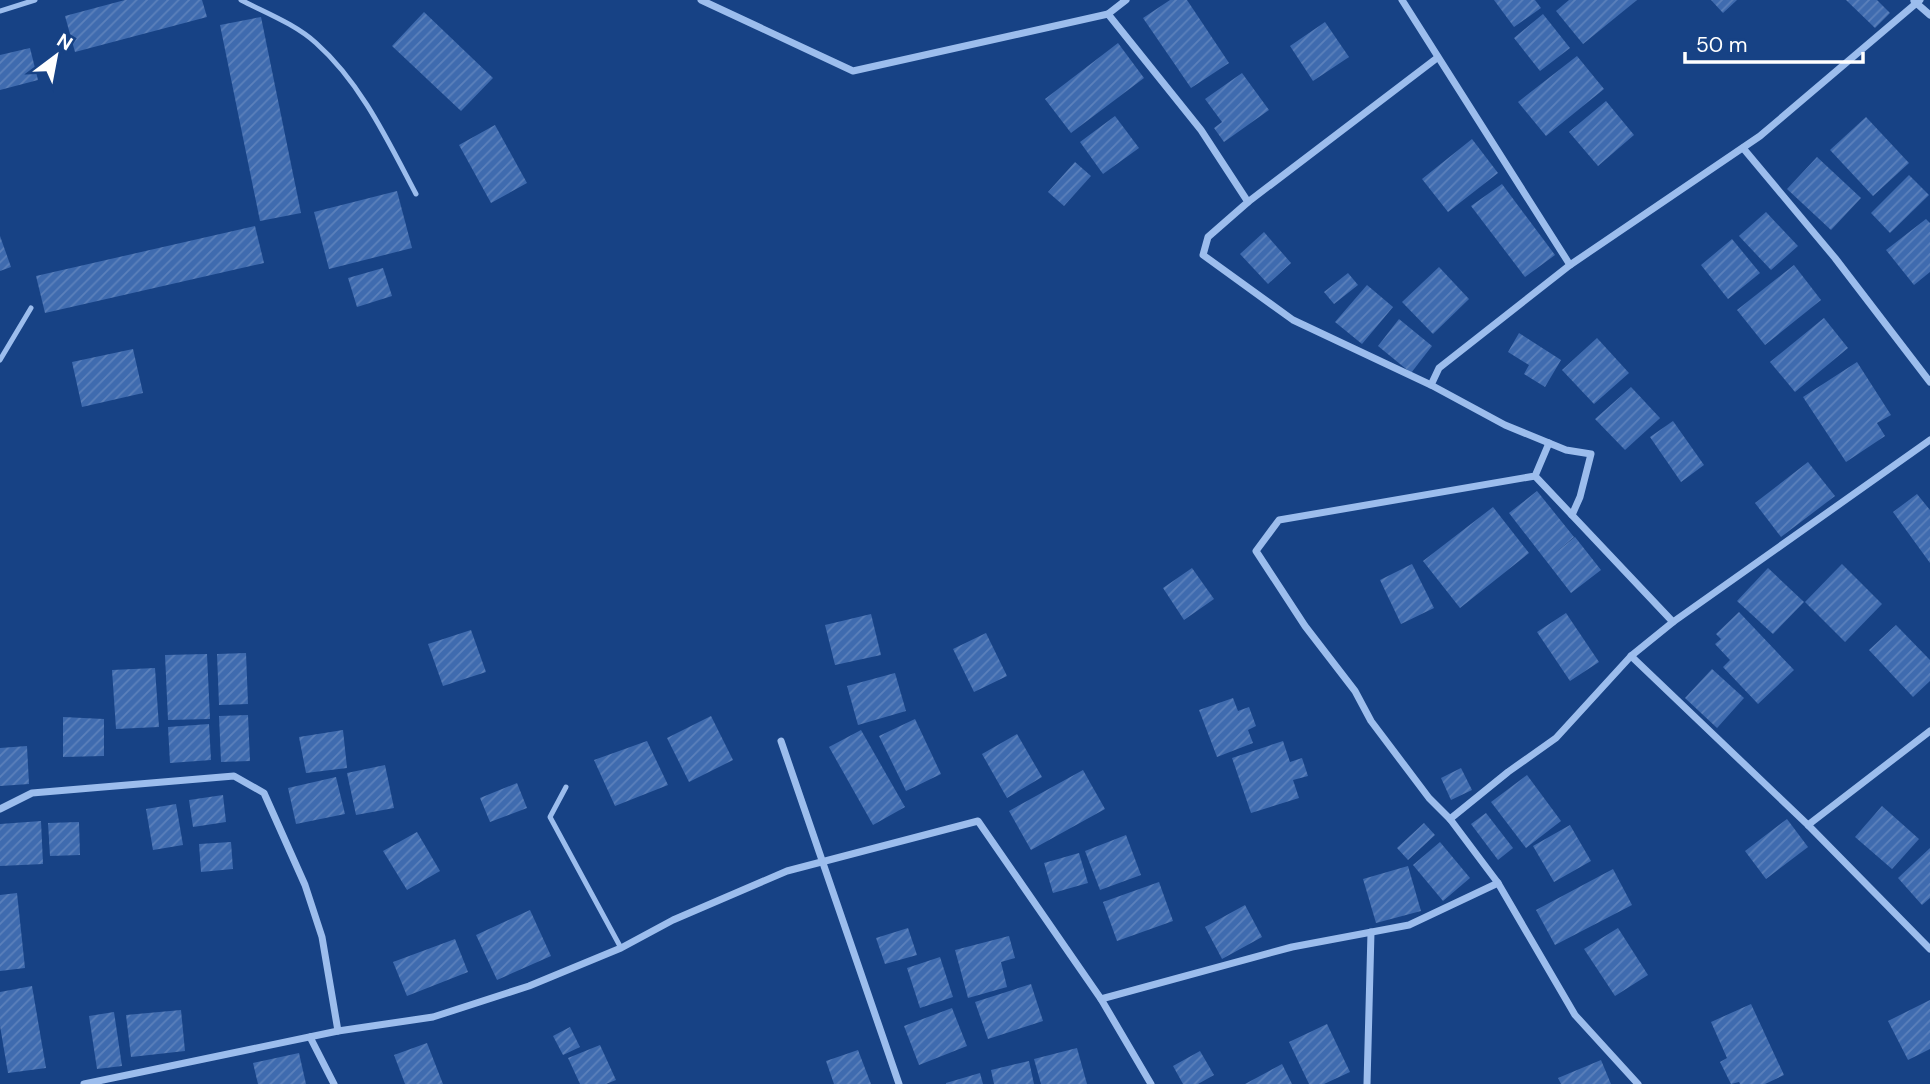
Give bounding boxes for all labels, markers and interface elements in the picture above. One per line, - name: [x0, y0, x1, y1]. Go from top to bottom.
- north arrow: [21, 21, 91, 91]
- scale bar: [1685, 21, 1864, 65]
- text: N: [52, 28, 77, 56]
- text: 50 m: [1696, 31, 1747, 59]

